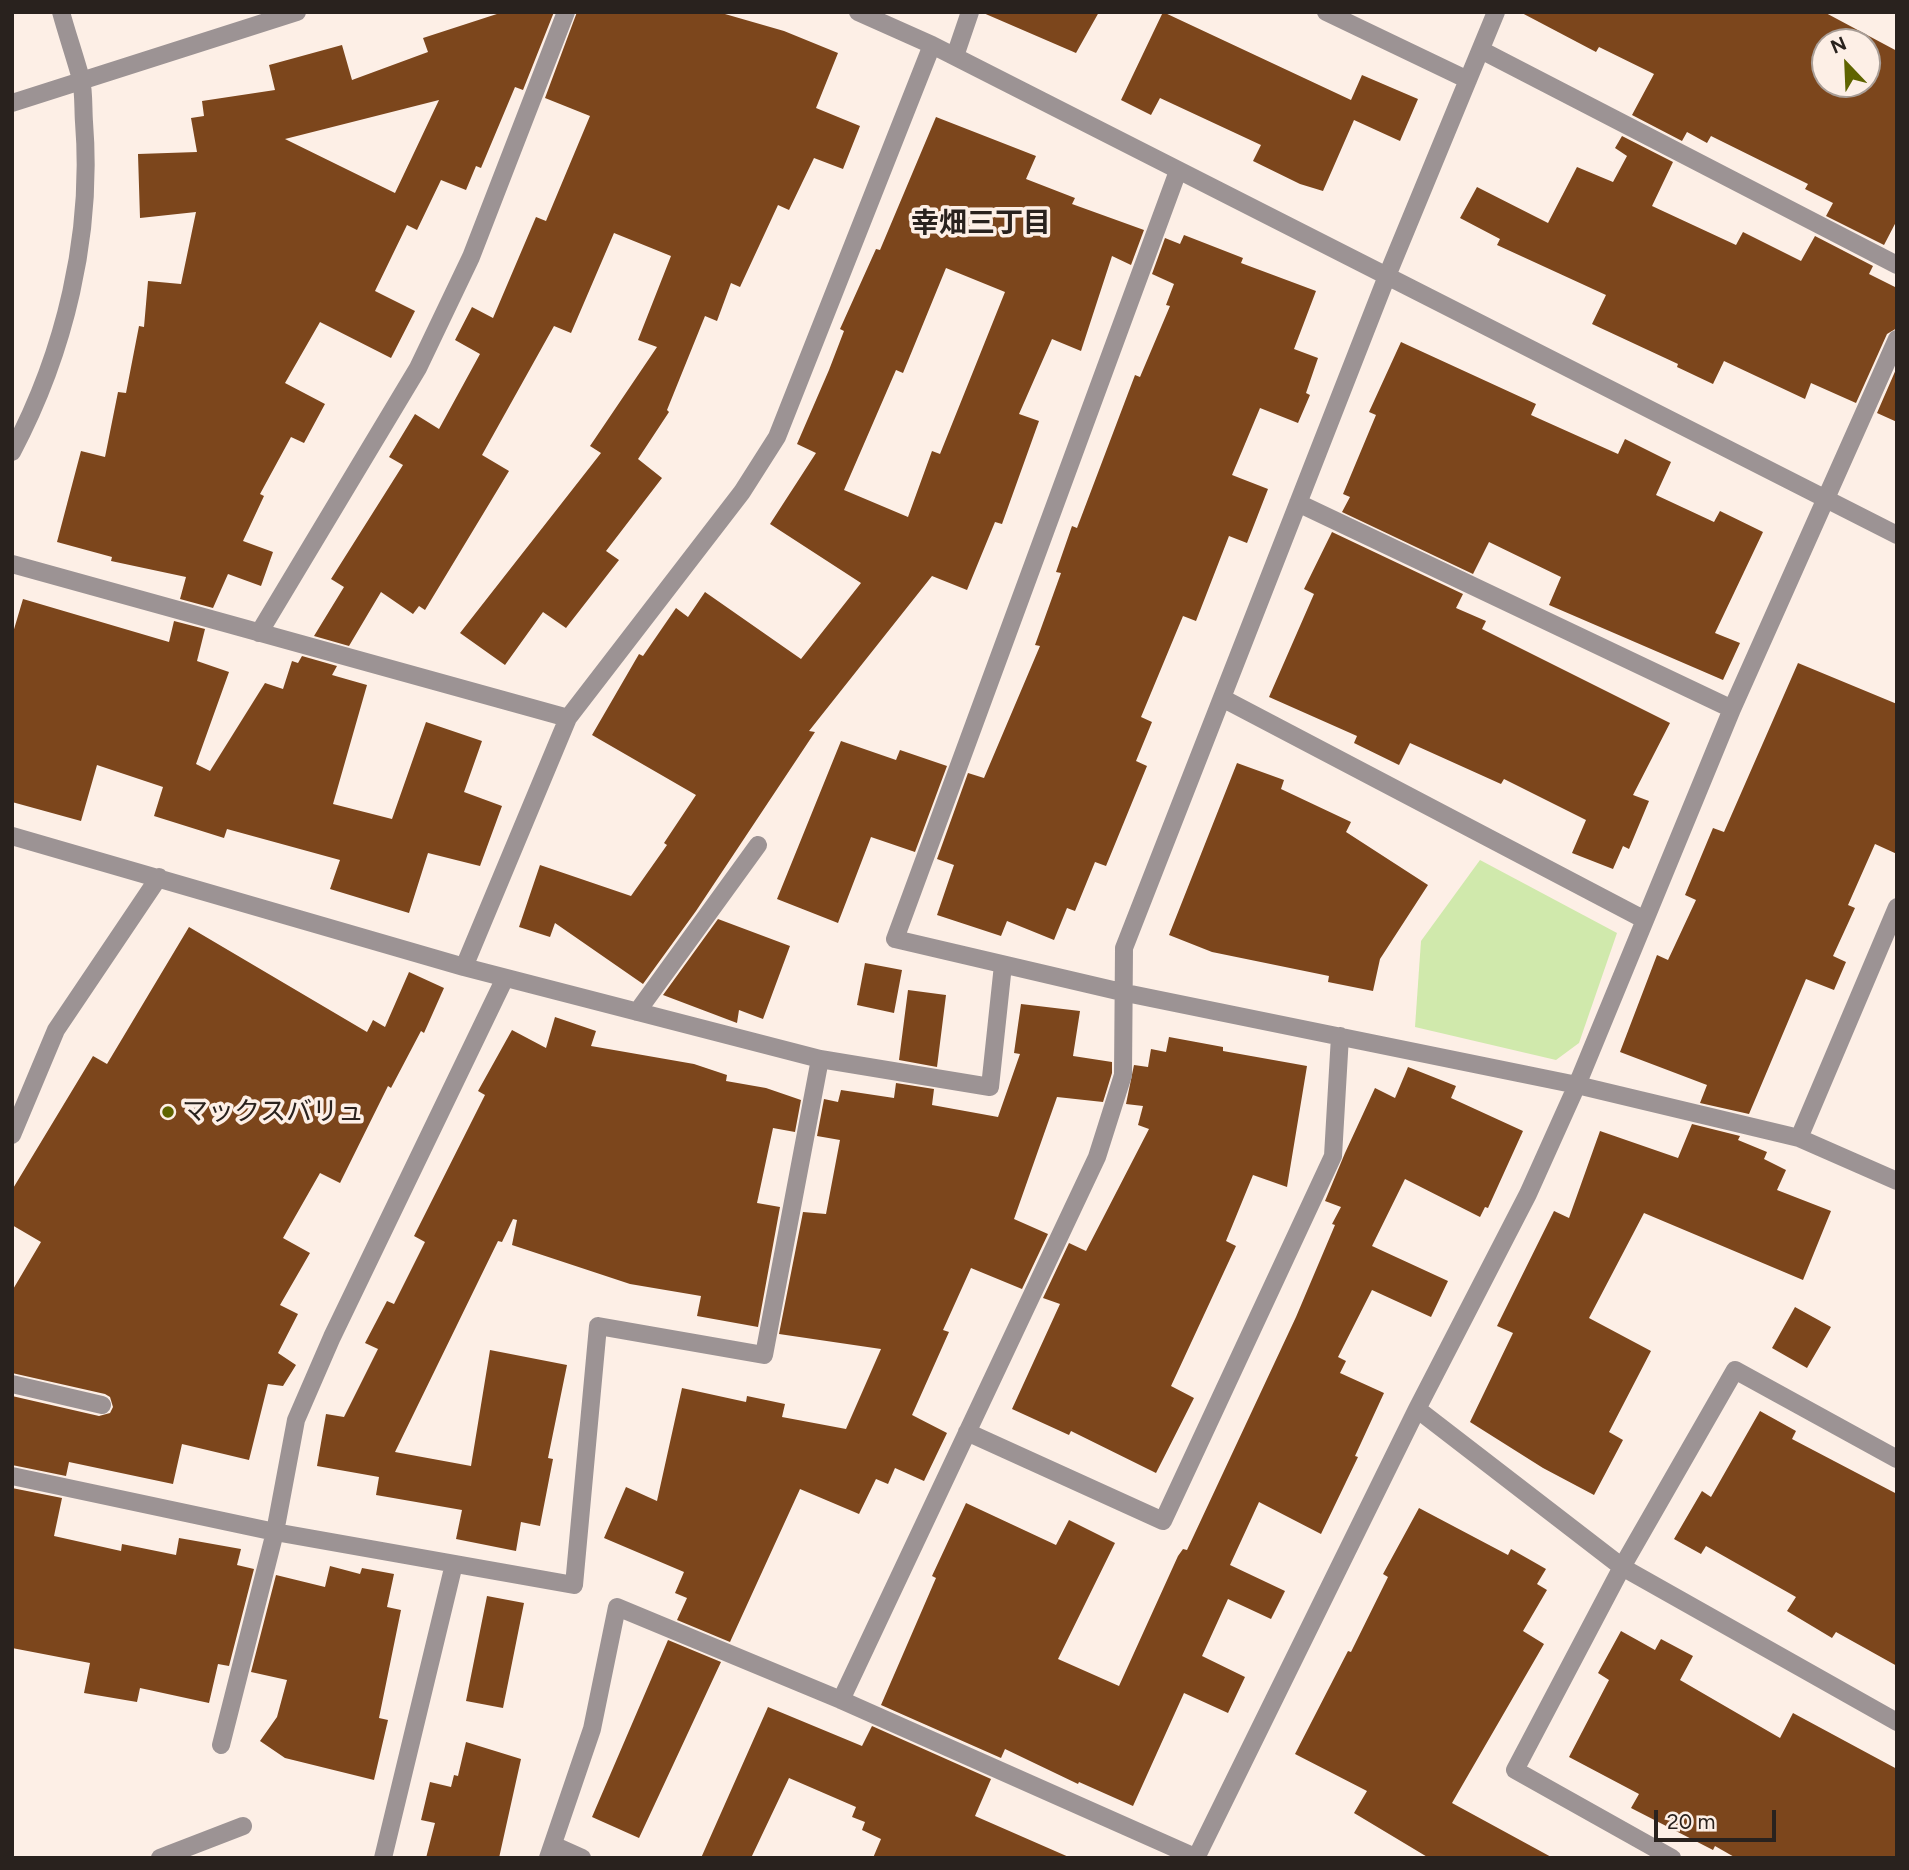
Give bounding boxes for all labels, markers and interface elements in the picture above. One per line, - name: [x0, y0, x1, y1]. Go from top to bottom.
- north arrow: [1811, 28, 1881, 98]
- text: N: [1827, 32, 1850, 59]
- district label: 幸畑三丁目: [911, 207, 1051, 241]
- place label: マックスバリュ: [182, 1096, 364, 1128]
- marker: マックスバリュ: [160, 1104, 176, 1120]
- scale bar: [1657, 1797, 1780, 1841]
- text: 20 m: [1667, 1809, 1715, 1834]

